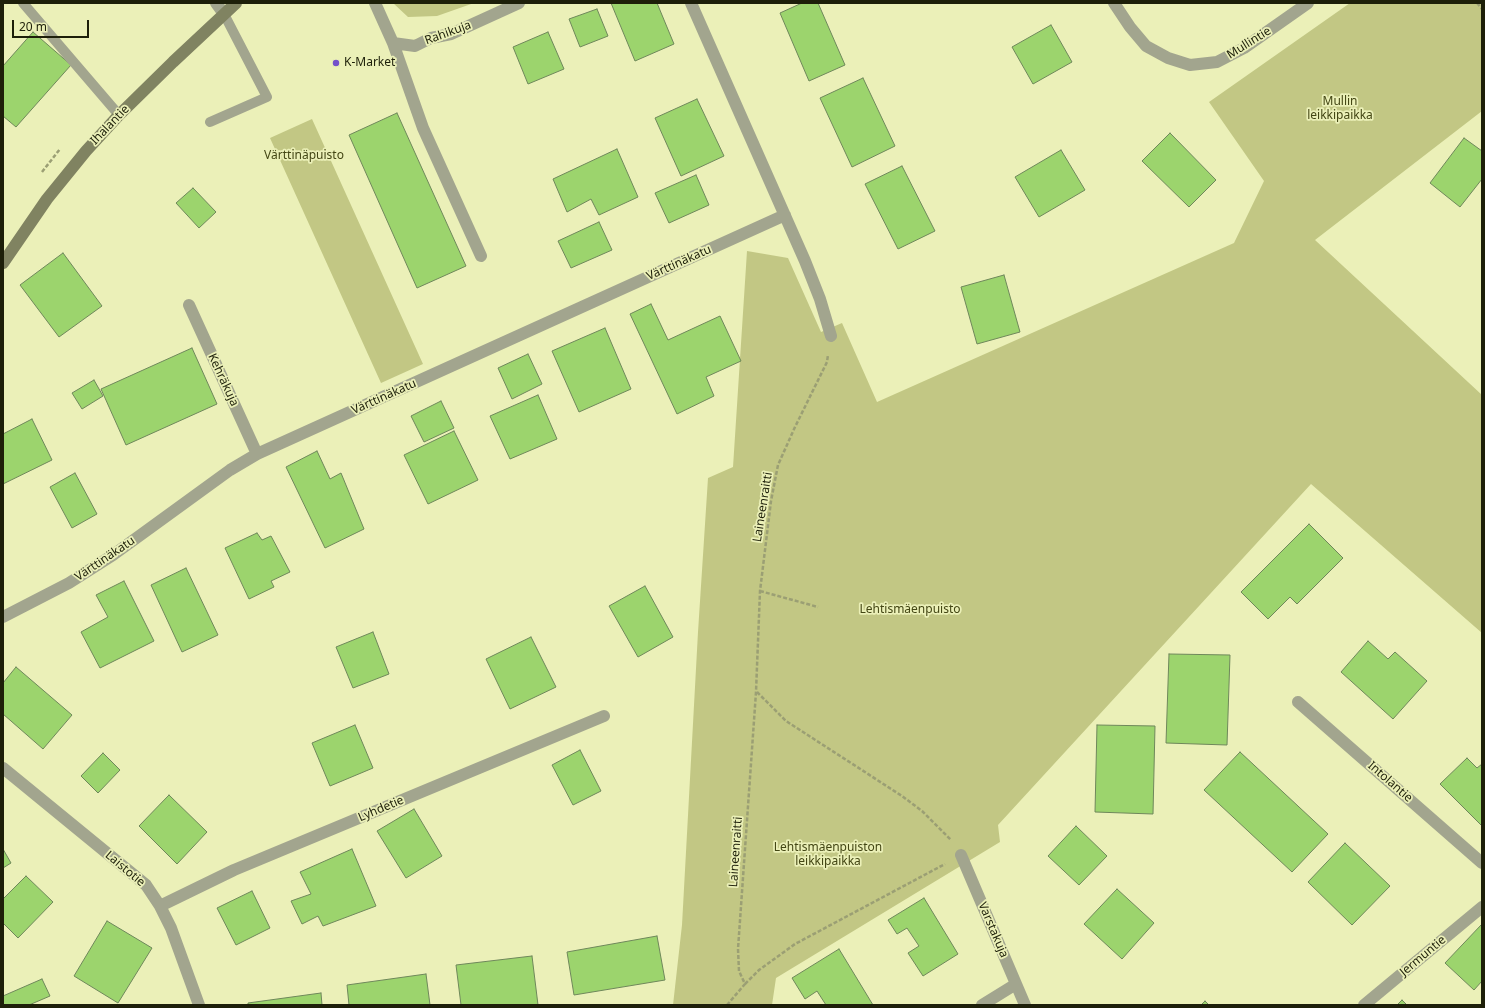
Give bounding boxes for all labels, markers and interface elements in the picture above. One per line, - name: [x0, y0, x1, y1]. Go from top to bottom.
- scale bar: [14, 12, 91, 38]
- text: 20 m: [19, 18, 47, 35]
- street label: Rahikuja: [423, 18, 473, 48]
- street label: Mullintie: [1224, 24, 1274, 62]
- place label: K-Market: [344, 56, 395, 70]
- marker: K-Market: [331, 58, 341, 68]
- park label: Mullin leikkipaikka: [1307, 95, 1373, 123]
- street label: Ihalantie: [88, 102, 132, 148]
- park label: Värttinäpuisto: [264, 149, 344, 163]
- street label: Värttinäkatu: [644, 242, 714, 284]
- street label: Kehräkuja: [204, 351, 242, 409]
- street label: Värttinäkatu: [349, 376, 419, 418]
- street label: Laineenraitti: [750, 471, 776, 543]
- street label: Värttinäkatu: [72, 534, 138, 584]
- park label: Lehtismäenpuisto: [859, 603, 961, 617]
- street label: Intolantie: [1365, 759, 1415, 805]
- street label: Lyhdetie: [356, 793, 406, 825]
- street label: Laineenraitti: [726, 816, 746, 888]
- park label: Lehtismäenpuiston leikkipaikka: [774, 841, 882, 869]
- street label: Laistotie: [102, 848, 148, 890]
- street label: Varstakuja: [975, 900, 1011, 960]
- street label: Jermuntie: [1397, 933, 1449, 979]

